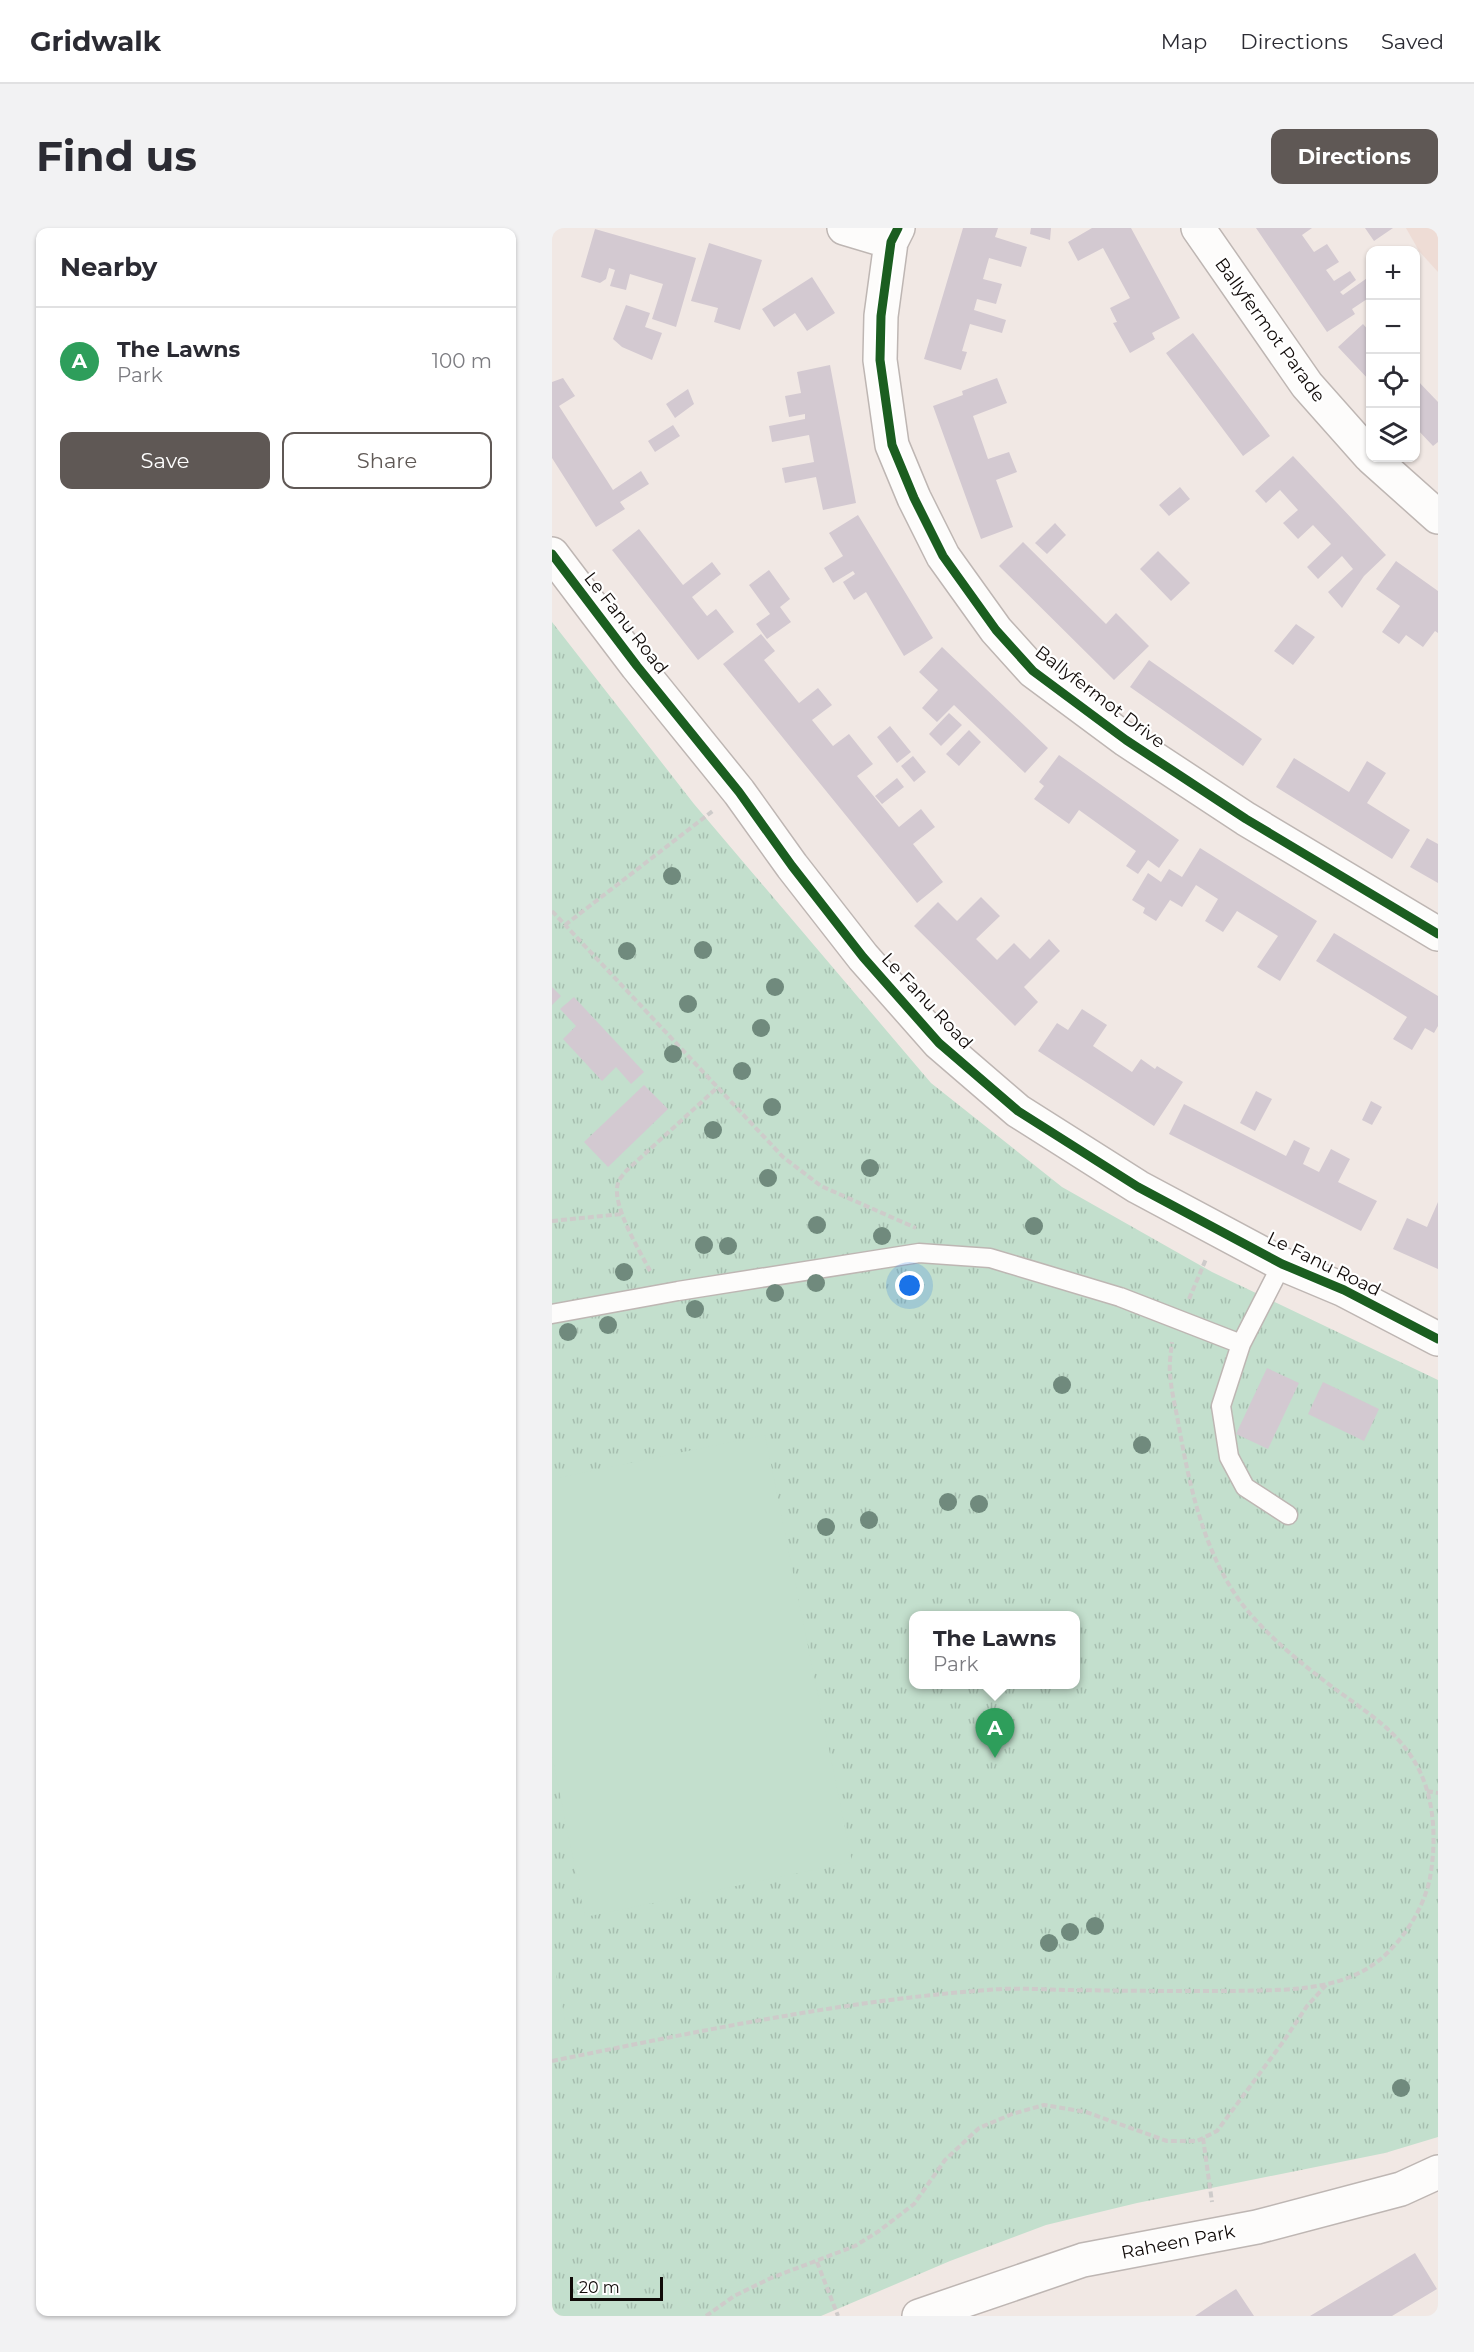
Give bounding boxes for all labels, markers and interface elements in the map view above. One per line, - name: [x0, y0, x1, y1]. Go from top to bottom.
- text: Gridwalk: [30, 24, 161, 58]
- text: Map: [1161, 29, 1207, 54]
- text: Directions: [1240, 29, 1348, 54]
- text: Saved: [1381, 29, 1444, 54]
- button: Directions: [1271, 129, 1438, 184]
- text: Find us: [36, 130, 197, 182]
- map controls: [1366, 246, 1420, 462]
- button: +: [1366, 246, 1420, 300]
- text: Nearby: [60, 251, 157, 283]
- street label: Ballyfermot Parade: [1210, 253, 1330, 407]
- button: −: [1366, 300, 1420, 354]
- text: The Lawns: [117, 336, 240, 363]
- text: A: [72, 349, 87, 373]
- text: 100 m: [432, 349, 492, 373]
- button: locate: [1366, 354, 1420, 408]
- text: Park: [117, 363, 163, 387]
- button: layers: [1366, 408, 1420, 462]
- button: Save: [60, 432, 270, 489]
- button: Share: [282, 432, 492, 489]
- street label: Le Fanu Road: [579, 567, 673, 679]
- street label: Ballyfermot Drive: [1031, 641, 1169, 753]
- street label: Le Fanu Road: [877, 948, 977, 1054]
- street label: Le Fanu Road: [1264, 1227, 1384, 1301]
- your location: [895, 1271, 924, 1300]
- popup: [909, 1611, 1080, 1689]
- text: The Lawns: [933, 1625, 1056, 1652]
- text: Park: [933, 1652, 979, 1676]
- pin: A: [976, 1708, 1014, 1758]
- street label: Raheen Park: [1119, 2220, 1237, 2264]
- scale bar: [570, 2274, 663, 2302]
- text: 20 m: [579, 2278, 620, 2297]

